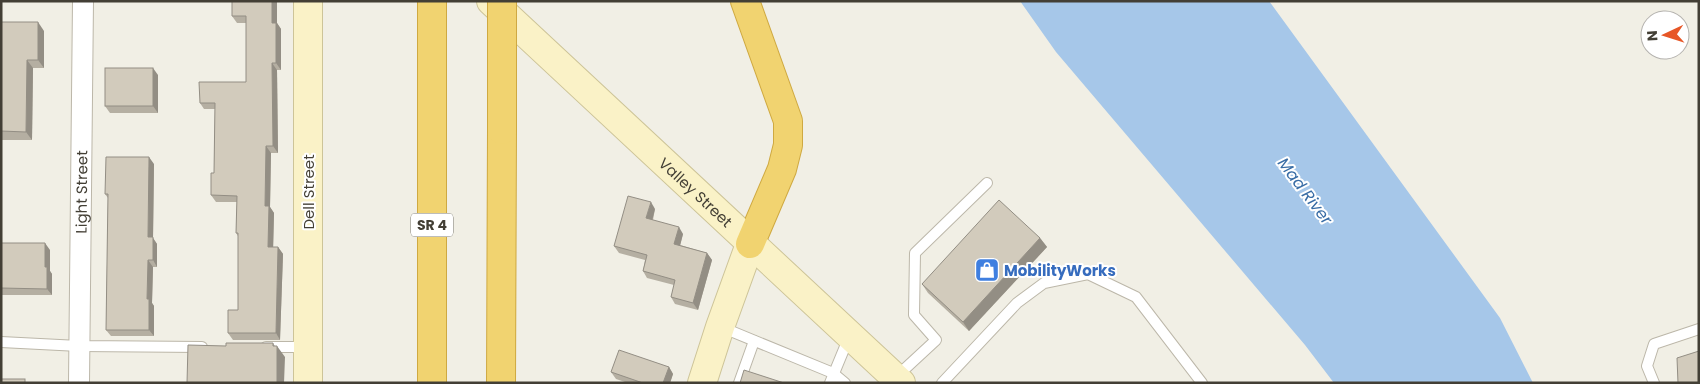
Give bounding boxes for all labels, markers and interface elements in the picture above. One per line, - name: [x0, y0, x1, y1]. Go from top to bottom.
- north arrow: [1640, 10, 1690, 60]
- text: N: [1642, 30, 1662, 42]
- street label: Light Street: [70, 150, 92, 234]
- street label: Valley Street: [655, 152, 737, 231]
- water label: Mad River: [1272, 153, 1338, 230]
- street label: Dell Street: [298, 154, 319, 230]
- road number: SR 4: [411, 214, 453, 236]
- shop icon: MobilityWorks: [974, 257, 1000, 283]
- place label: MobilityWorks: [1004, 260, 1116, 281]

